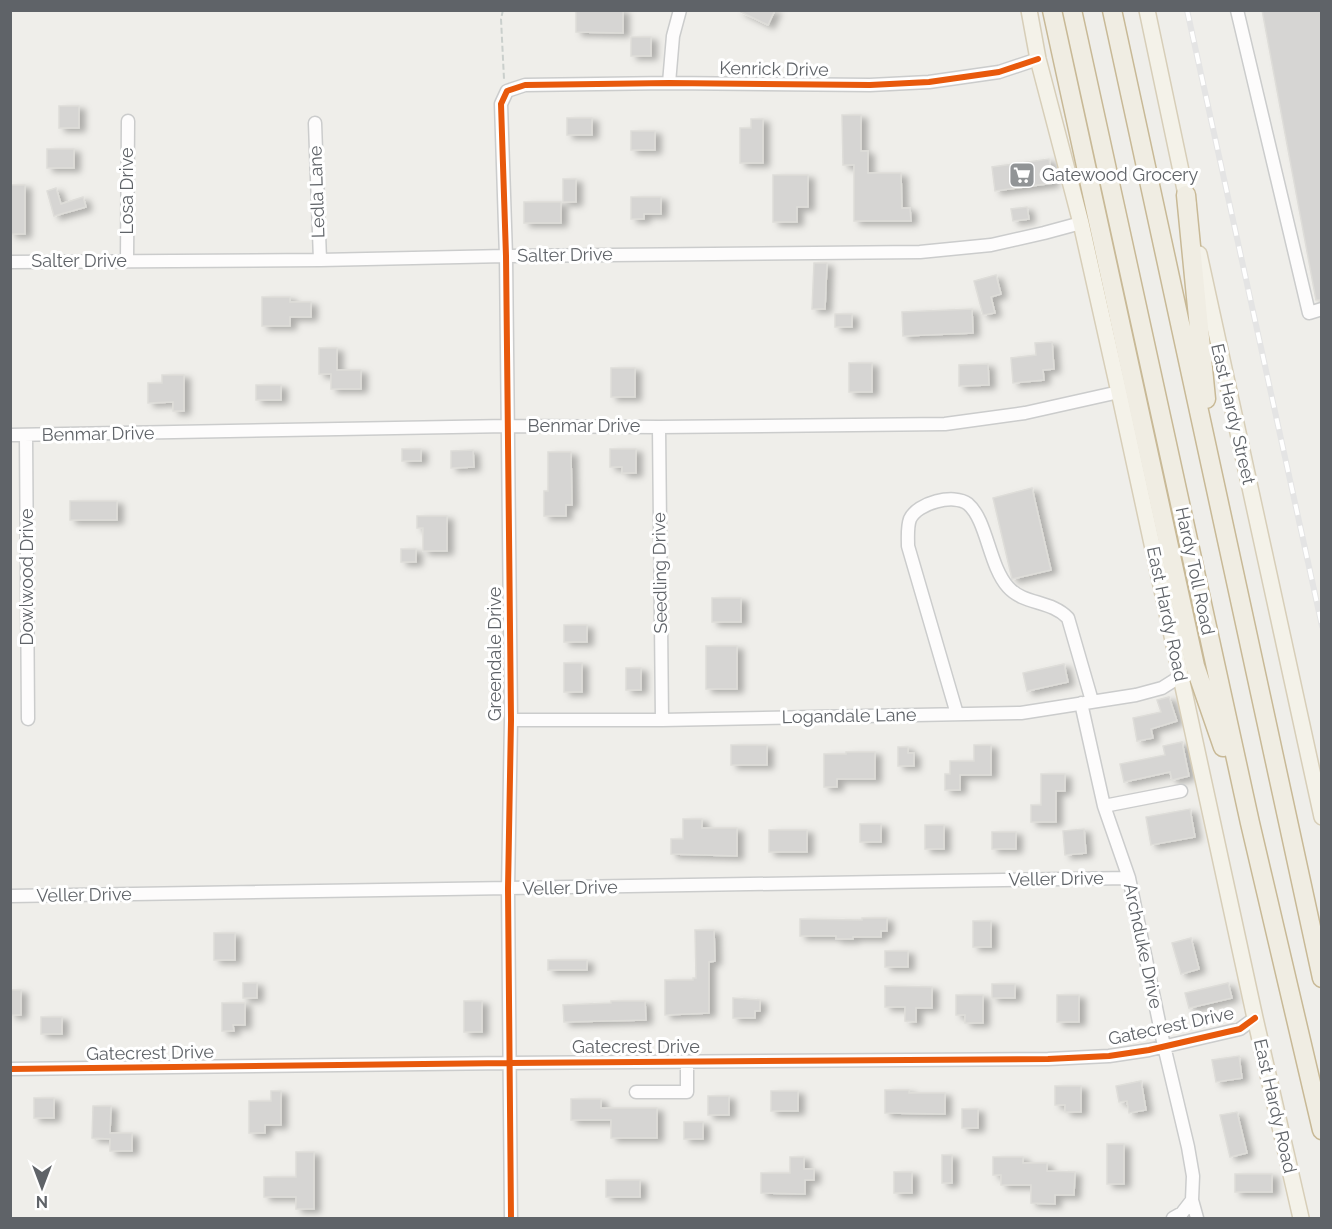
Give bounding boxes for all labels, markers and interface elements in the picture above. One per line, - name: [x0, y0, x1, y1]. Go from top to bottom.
- street label: Kenrick Drive: [719, 57, 829, 80]
- street label: Ledla Lane: [304, 145, 329, 239]
- street label: Losa Drive: [116, 147, 137, 235]
- supermarket icon: Gatewood Grocery: [1007, 160, 1037, 190]
- place label: Gatewood Grocery: [1042, 164, 1199, 185]
- street label: Salter Drive: [517, 243, 613, 266]
- street label: Salter Drive: [31, 250, 127, 271]
- street label: East Hardy Street: [1207, 341, 1260, 486]
- street label: Benmar Drive: [528, 415, 641, 436]
- street label: Benmar Drive: [41, 422, 155, 445]
- street label: Hardy Toll Road: [1172, 505, 1219, 637]
- street label: Dowlwood Drive: [16, 508, 37, 645]
- street label: Seedling Drive: [648, 512, 671, 634]
- street label: East Hardy Road: [1143, 545, 1192, 683]
- street label: Greendale Drive: [484, 586, 505, 721]
- street label: Logandale Lane: [781, 704, 917, 727]
- street label: Veller Drive: [1008, 867, 1104, 890]
- street label: Veller Drive: [522, 876, 618, 899]
- street label: Archduke Drive: [1120, 881, 1167, 1011]
- street label: Veller Drive: [36, 883, 132, 906]
- street label: Gatecrest Drive: [1106, 1002, 1236, 1049]
- street label: Gatecrest Drive: [572, 1036, 700, 1057]
- street label: East Hardy Road: [1250, 1037, 1301, 1175]
- street label: Gatecrest Drive: [86, 1041, 214, 1064]
- north arrow: [12, 1157, 72, 1217]
- text: N: [36, 1192, 48, 1211]

